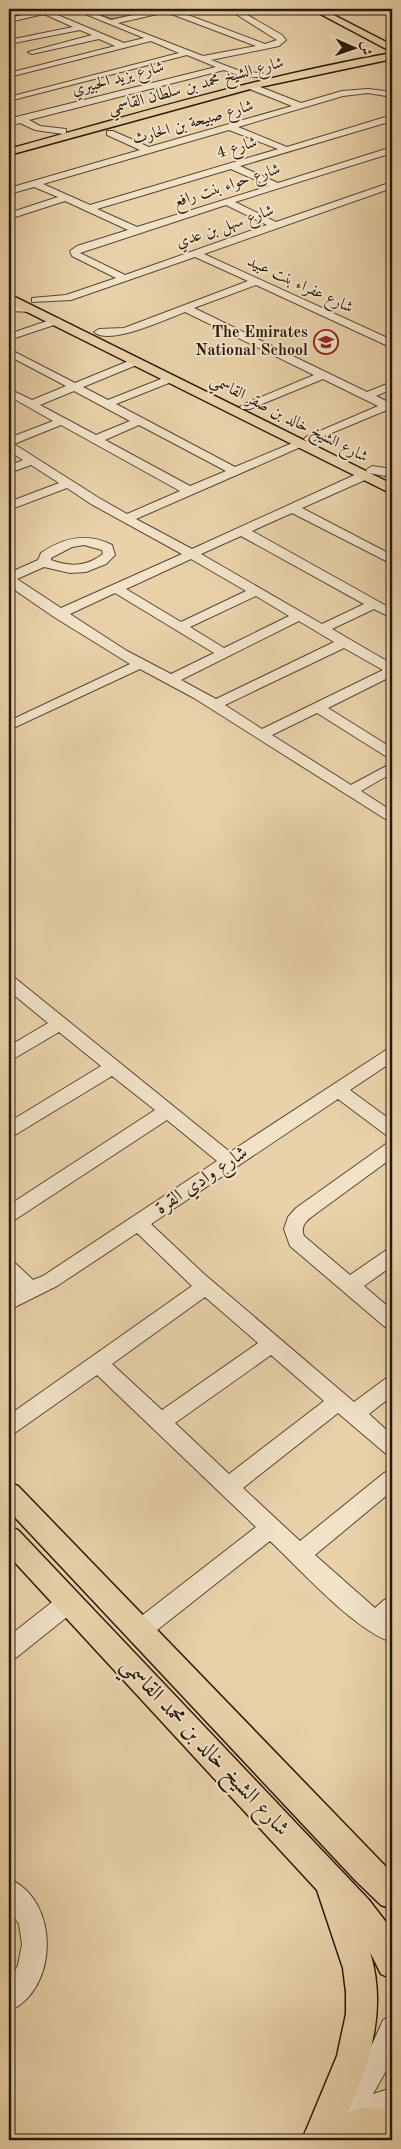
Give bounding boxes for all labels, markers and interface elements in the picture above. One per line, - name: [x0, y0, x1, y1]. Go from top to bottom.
- north arrow: [328, 22, 378, 72]
- text: ش: [359, 41, 373, 56]
- street label: شارع الشيخ محمد بن سلطان القاسمي: [106, 55, 287, 123]
- street label: شارع يزيد الحبيري: [70, 59, 167, 103]
- street label: شارع صبيحة بن الحارث: [131, 98, 256, 152]
- street label: شارع 4: [215, 134, 260, 166]
- street label: شارع حواء بنت رافع: [172, 161, 284, 216]
- street label: شارع سهل بن عدي: [174, 203, 277, 255]
- street label: شارع عفراء بنت عبيد: [243, 254, 355, 320]
- place label: The Emirates National School: [195, 325, 308, 359]
- school or university icon: The Emirates National School: [313, 329, 339, 355]
- street label: شارع الشيخ خالد بن صقر القاسمي: [205, 372, 370, 471]
- street label: شارع وادي القرة: [153, 1143, 254, 1222]
- street label: شارع الشيخ خالد بن محمد القاسمي: [111, 1654, 293, 1846]

